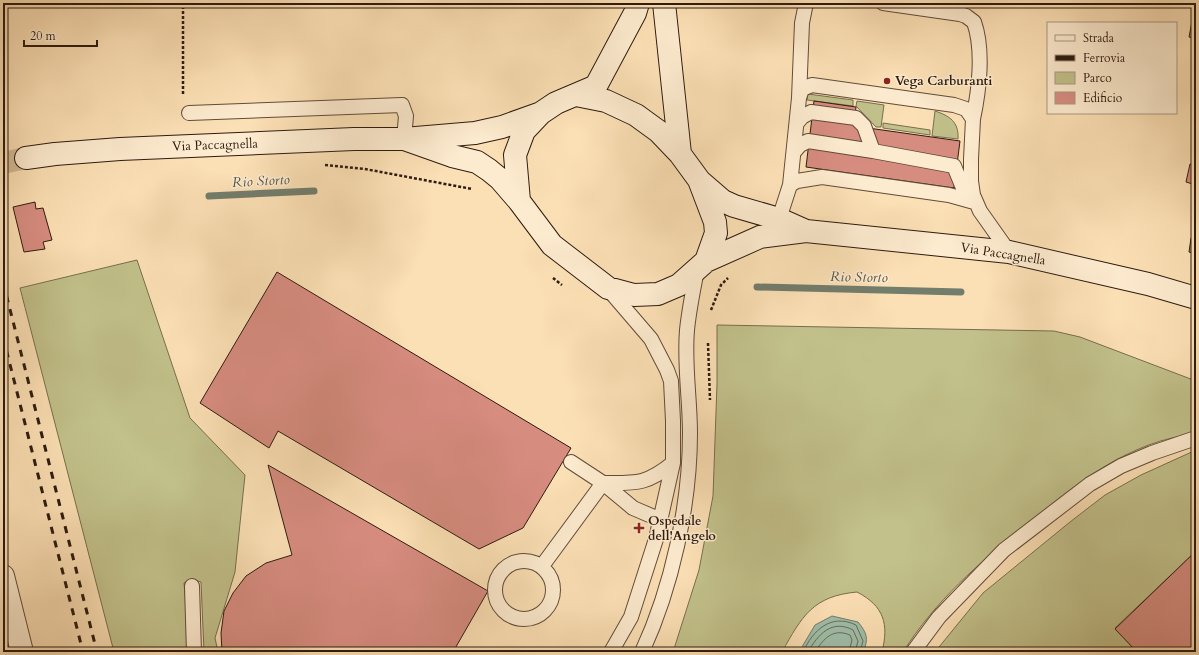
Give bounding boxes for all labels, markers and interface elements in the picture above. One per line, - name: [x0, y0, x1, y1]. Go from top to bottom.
- scale bar: [24, 22, 97, 48]
- legend: [1047, 22, 1177, 114]
- text: 20 m: [30, 28, 57, 44]
- text: Strada: [1083, 30, 1115, 46]
- text: Ferrovia: [1083, 50, 1126, 66]
- text: Parco: [1083, 70, 1112, 86]
- place label: Vega Carburanti: [895, 72, 992, 90]
- marker: Vega Carburanti: [882, 76, 892, 86]
- text: Edificio: [1083, 90, 1123, 106]
- street label: Via Paccagnella: [172, 134, 259, 155]
- water label: Rio Storto: [232, 170, 291, 192]
- street label: Via Paccagnella: [959, 238, 1047, 270]
- water label: Rio Storto: [830, 267, 889, 287]
- place label: Ospedale dell'Angelo: [648, 512, 716, 545]
- marker: Ospedale dell'Angelo: [633, 522, 645, 534]

